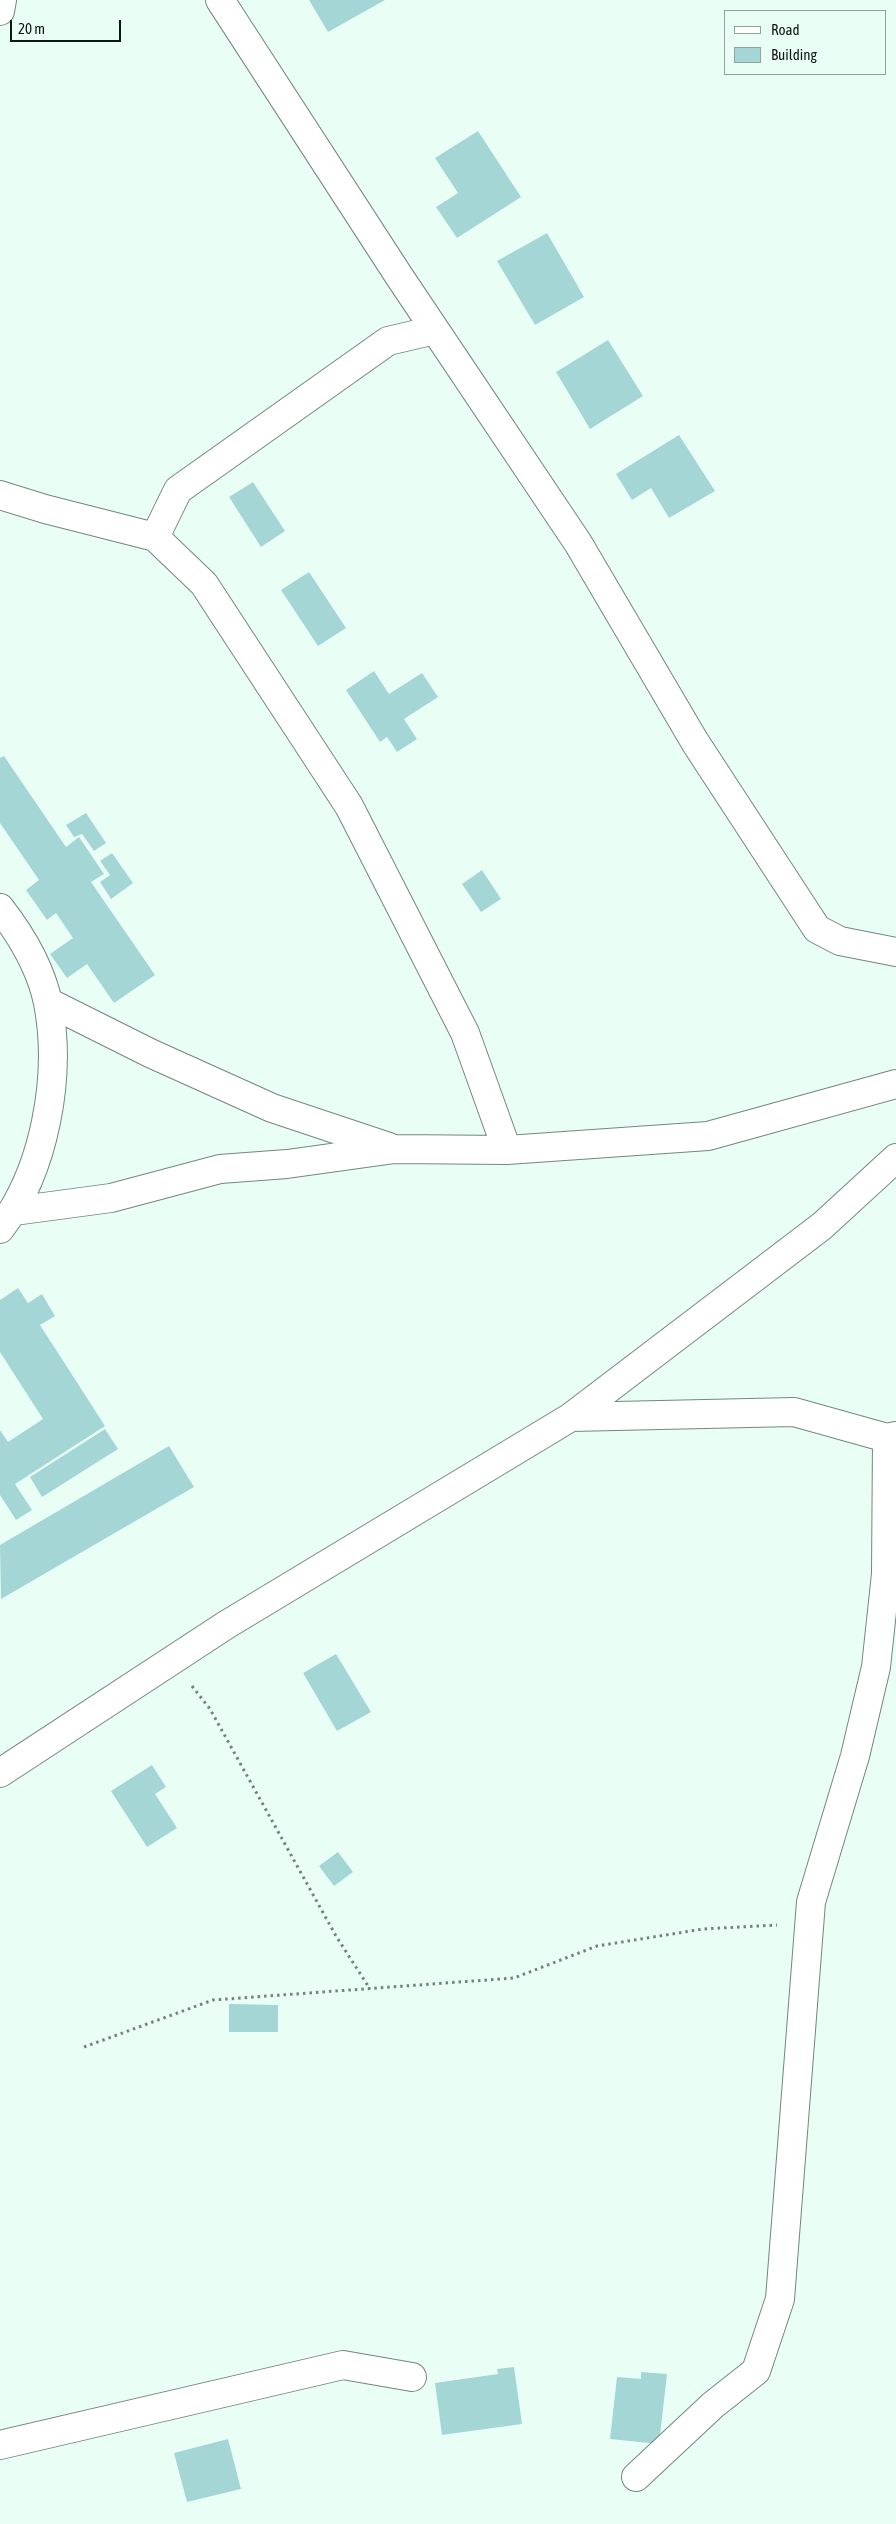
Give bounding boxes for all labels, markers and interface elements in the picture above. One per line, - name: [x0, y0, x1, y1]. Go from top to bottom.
- scale bar: [12, 10, 124, 42]
- legend: [724, 10, 886, 75]
- text: 20 m: [18, 20, 45, 37]
- text: Road: [771, 21, 800, 38]
- text: Building: [771, 46, 817, 63]

